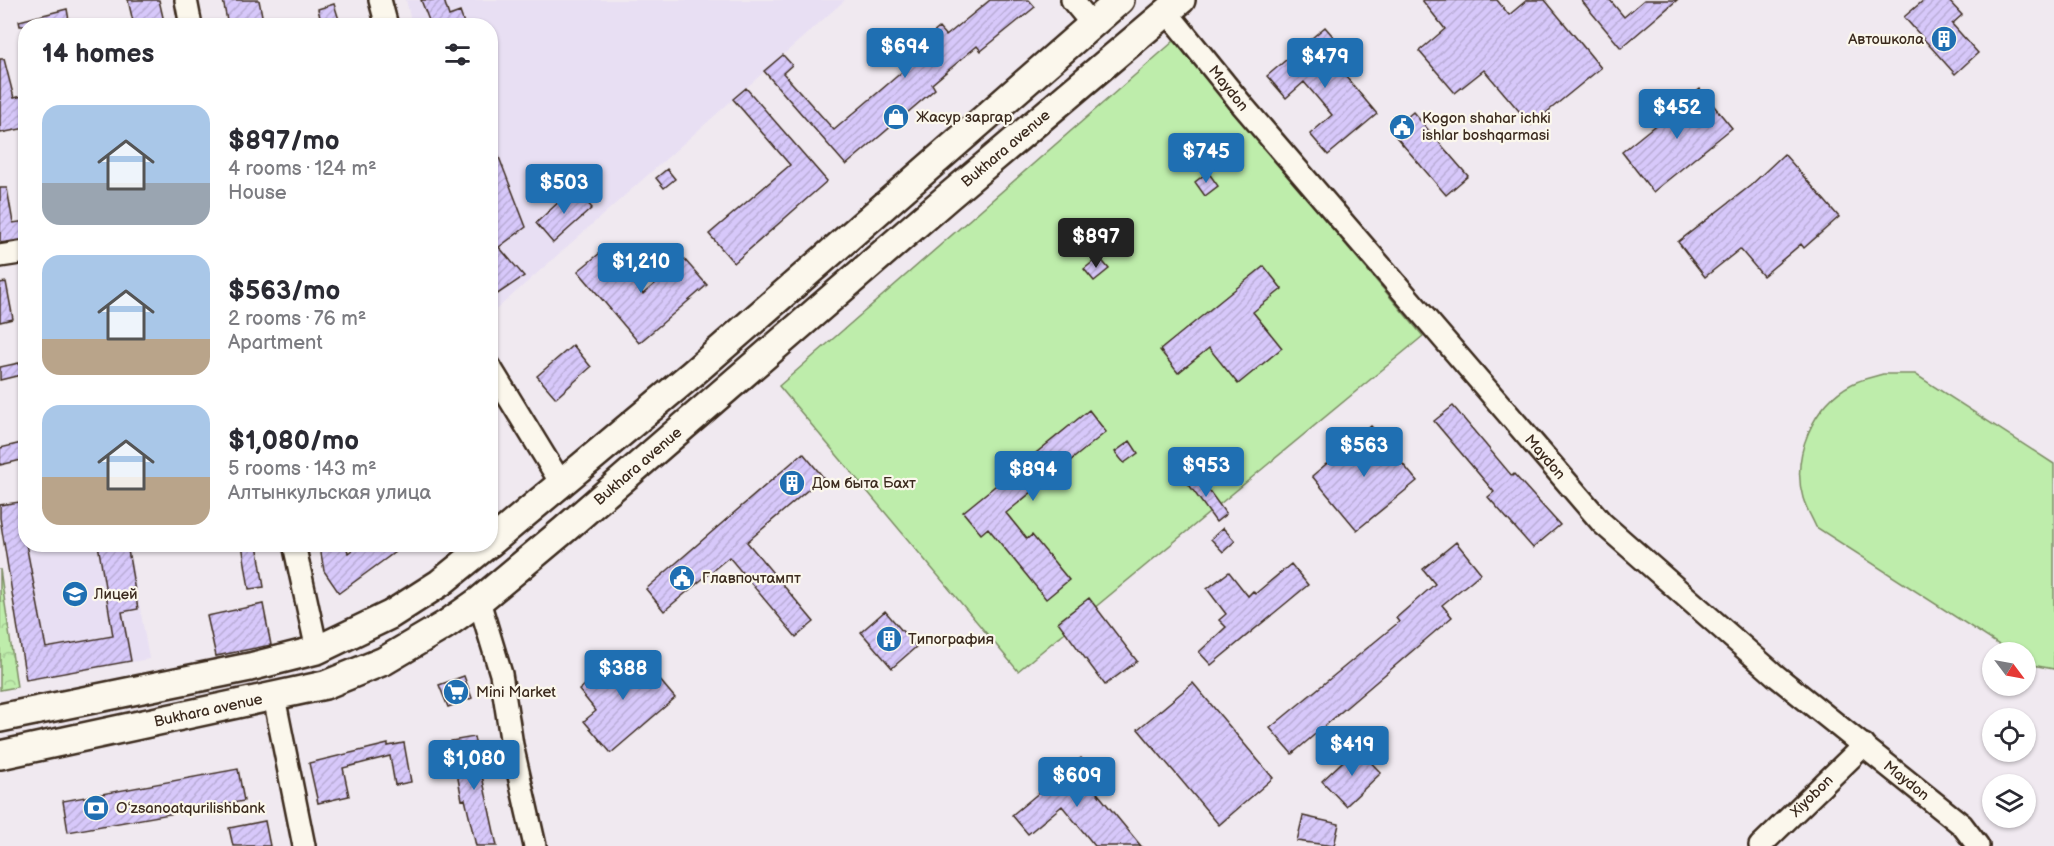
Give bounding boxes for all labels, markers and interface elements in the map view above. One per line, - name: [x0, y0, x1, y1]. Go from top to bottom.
- building icon: Автошкола: [1929, 24, 1959, 54]
- pin: $694: [869, 28, 941, 79]
- place label: Автошкола: [1847, 30, 1924, 49]
- text: $694: [881, 35, 929, 59]
- icon: filters: [441, 38, 474, 71]
- pin: $479: [1289, 38, 1361, 89]
- text: 14 homes: [42, 39, 154, 70]
- text: $479: [1301, 45, 1349, 69]
- street label: Maydon: [1204, 62, 1252, 115]
- pin: $452: [1641, 89, 1713, 140]
- text: $452: [1653, 96, 1701, 120]
- shop icon: Жасур заргар: [881, 102, 911, 132]
- street label: Bukhara avenue: [958, 106, 1054, 192]
- place label: Жасур заргар: [916, 108, 1013, 127]
- place label: Kogon shahar ichki ishlar boshqarmasi: [1422, 109, 1551, 145]
- public building icon: Kogon shahar ichki ishlar boshqarmasi: [1387, 112, 1417, 142]
- text: $897/mo: [228, 126, 340, 157]
- icon: home: [90, 129, 162, 201]
- pin: $745: [1170, 133, 1242, 184]
- text: $745: [1182, 140, 1230, 164]
- text: 4 rooms · 124 m²: [228, 157, 377, 181]
- pin: $503: [528, 164, 600, 215]
- text: $503: [540, 171, 588, 195]
- text: House: [228, 181, 287, 205]
- pin: $897: [1060, 218, 1132, 269]
- text: $897: [1072, 225, 1120, 249]
- pin: $1,210: [592, 243, 690, 294]
- text: $1,210: [612, 250, 670, 274]
- text: $563/mo: [228, 276, 340, 307]
- icon: home: [90, 279, 162, 351]
- text: 2 rooms · 76 m²: [228, 307, 366, 331]
- text: Apartment: [228, 331, 323, 355]
- street label: Bukhara avenue: [590, 423, 686, 510]
- text: $1,080/mo: [228, 426, 359, 457]
- pin: $563: [1328, 427, 1400, 478]
- icon: home: [90, 429, 162, 501]
- street label: Maydon: [1520, 431, 1569, 484]
- text: $563: [1340, 434, 1388, 458]
- pin: $953: [1170, 447, 1242, 498]
- pin: $894: [997, 451, 1069, 502]
- text: $953: [1182, 454, 1230, 478]
- text: 5 rooms · 143 m²: [228, 457, 377, 481]
- text: $894: [1009, 458, 1057, 482]
- building icon: Дом быта Бахт: [777, 468, 807, 498]
- place label: Дом быта Бахт: [812, 474, 916, 493]
- text: Алтынкульская улица: [228, 481, 431, 505]
- public building icon: Главпочтампт: [667, 563, 697, 593]
- place label: Главпочтампт: [702, 569, 801, 588]
- school or university icon: Лицей: [60, 579, 90, 609]
- place label: Лицей: [93, 585, 138, 604]
- building icon: Типография: [874, 624, 904, 654]
- place label: Типография: [908, 630, 994, 649]
- north arrow: [1982, 642, 2036, 696]
- map controls: [1982, 642, 2036, 828]
- pin: $388: [587, 650, 659, 701]
- text: $388: [599, 657, 647, 681]
- supermarket icon: Mini Market: [441, 677, 471, 707]
- place label: Mini Market: [476, 683, 556, 702]
- street label: Bukhara avenue: [152, 690, 264, 732]
- button: locate: [1982, 708, 2036, 762]
- pin: $419: [1316, 726, 1388, 777]
- text: $419: [1330, 733, 1374, 757]
- pin: $1,080: [425, 740, 523, 791]
- text: $1,080: [443, 747, 505, 771]
- pin: $609: [1041, 757, 1113, 808]
- street label: Maydon: [1879, 757, 1933, 805]
- text: $609: [1052, 764, 1102, 788]
- street label: Xiyobon: [1786, 771, 1837, 822]
- button: layers: [1982, 774, 2036, 828]
- bank icon: Oʻzsanoatqurilishbank: [81, 793, 111, 823]
- place label: Oʻzsanoatqurilishbank: [116, 799, 266, 818]

